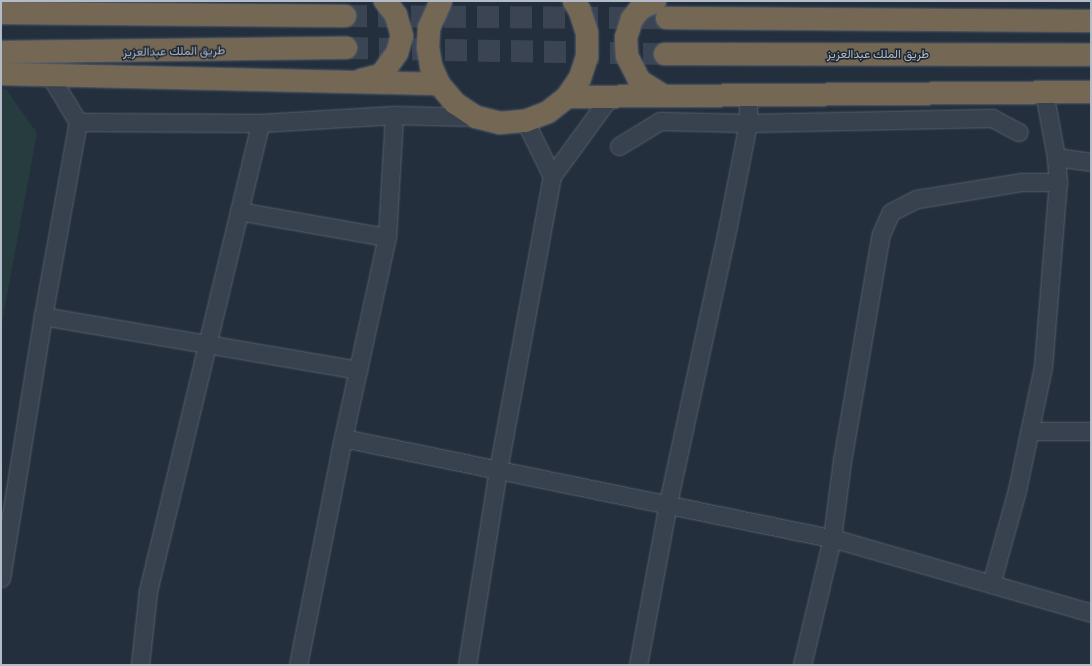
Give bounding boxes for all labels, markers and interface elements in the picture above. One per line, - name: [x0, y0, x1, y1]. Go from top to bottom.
- street label: طريق الملك عبدالعزيز: [123, 43, 225, 59]
- street label: طريق الملك عبدالعزيز: [827, 47, 929, 61]

